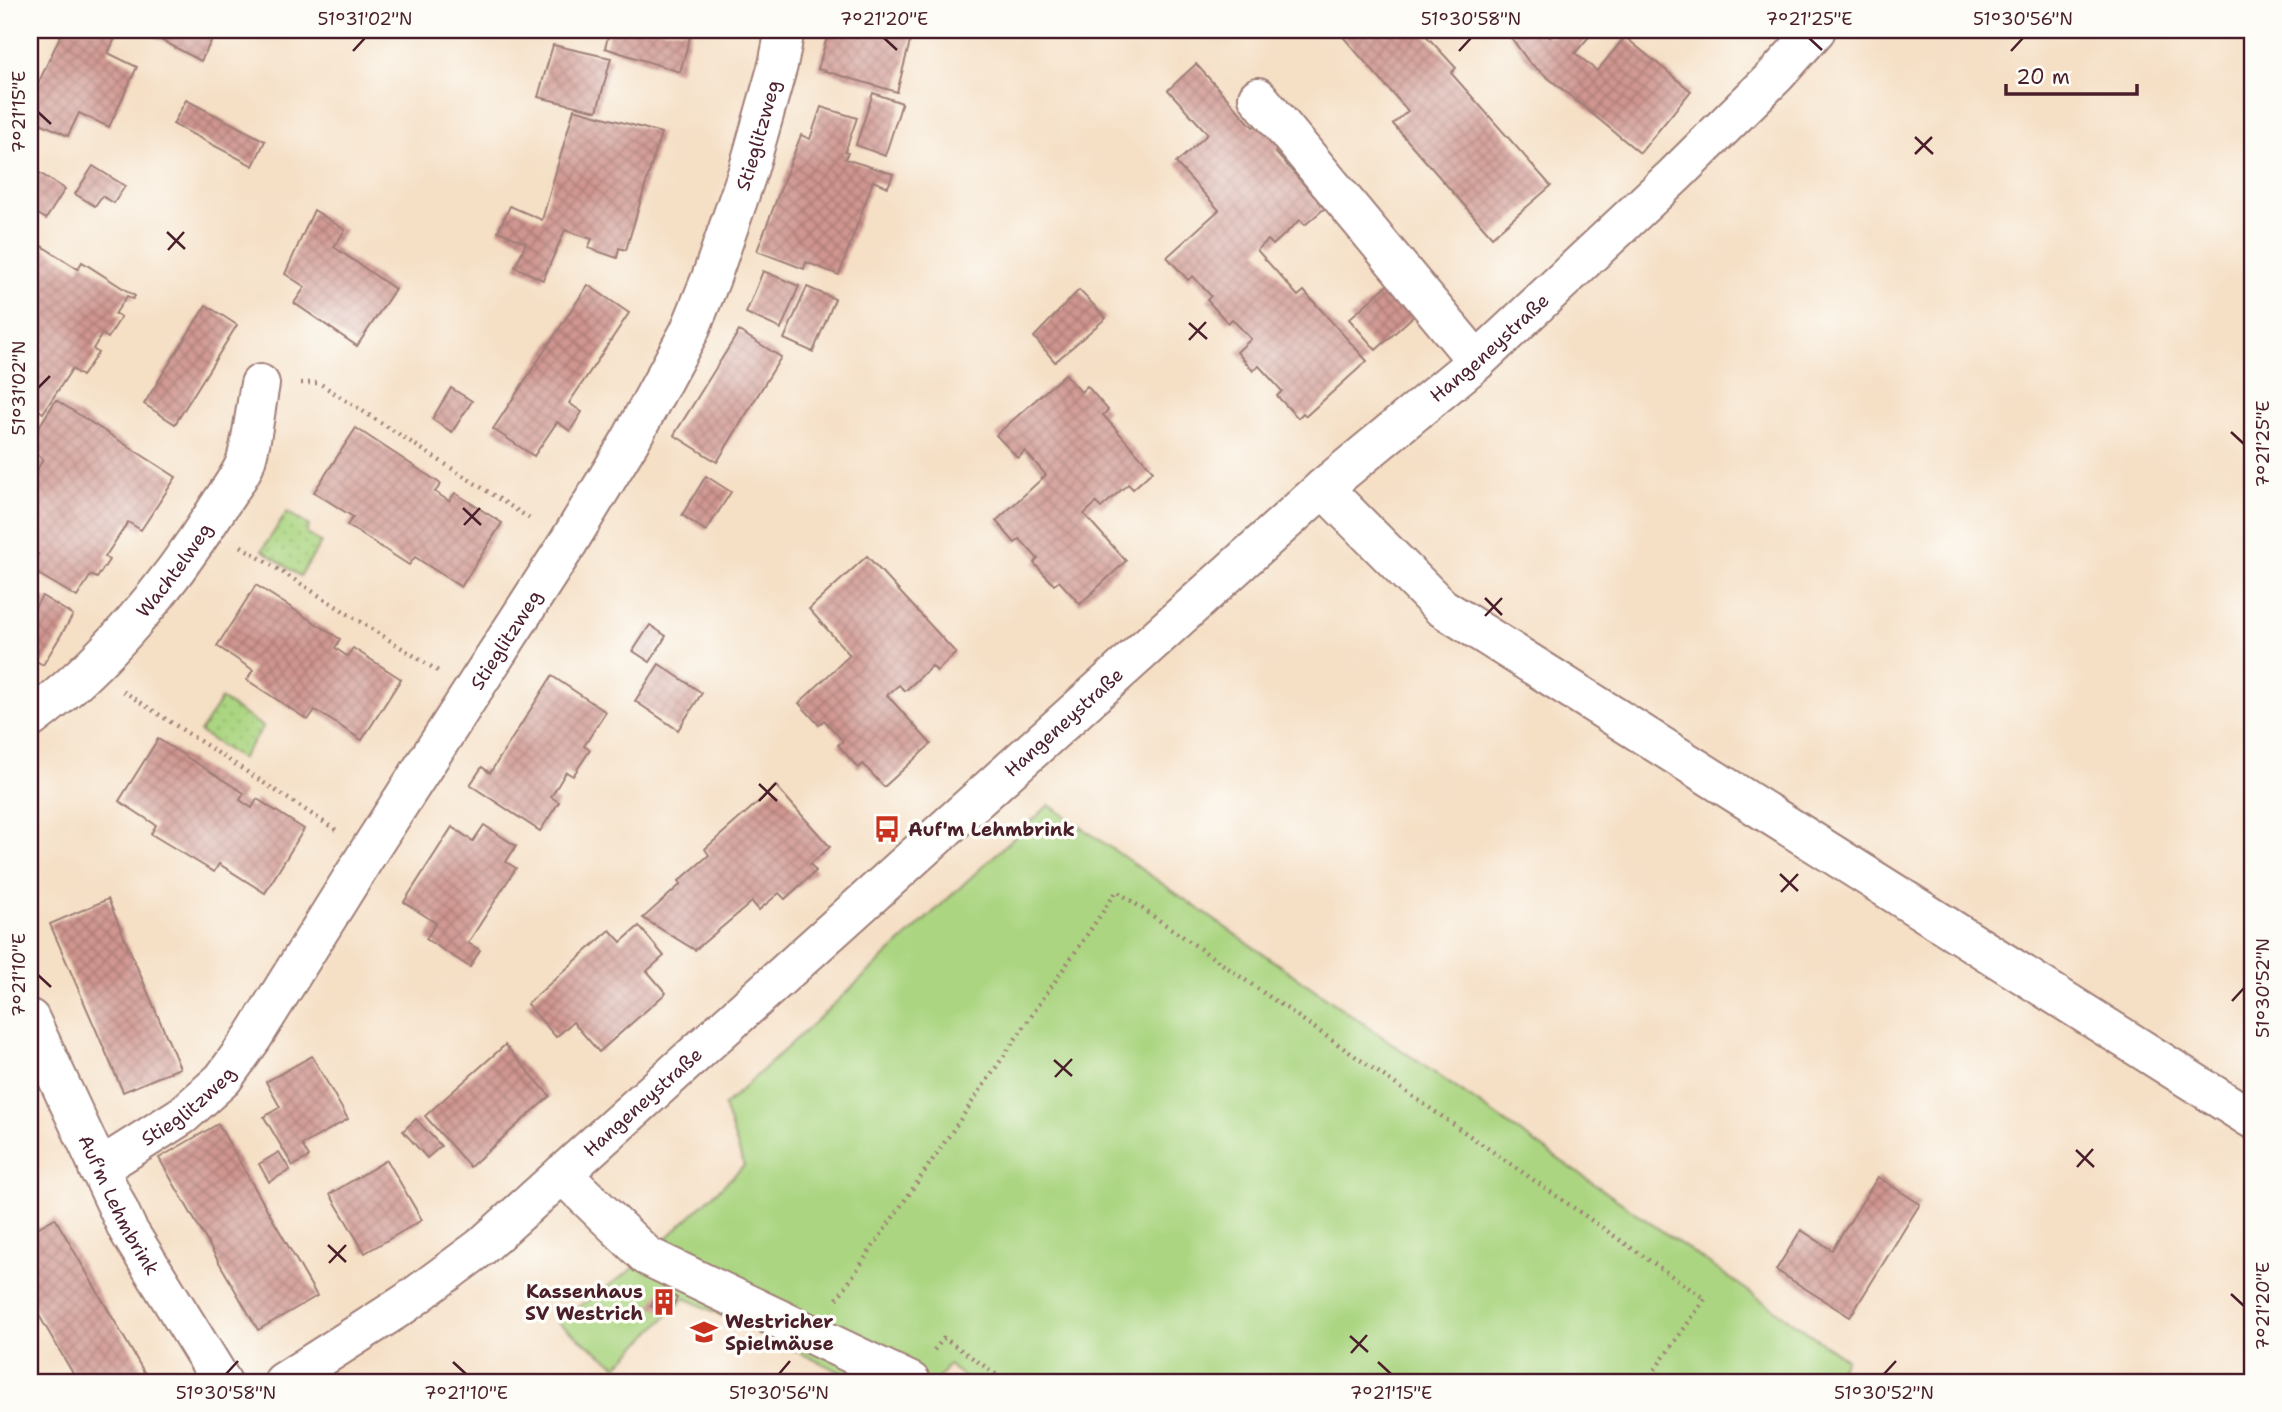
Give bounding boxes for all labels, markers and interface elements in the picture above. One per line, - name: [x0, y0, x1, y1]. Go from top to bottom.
- text: 51°31'02"N: [317, 7, 413, 31]
- text: 7°21'20"E: [840, 7, 928, 31]
- text: 51°30'58"N: [1421, 7, 1521, 31]
- text: 7°21'25"E: [1765, 7, 1853, 31]
- text: 51°30'56"N: [1973, 7, 2073, 31]
- scale bar: [2006, 52, 2137, 96]
- text: 20 m: [2016, 63, 2070, 91]
- text: 7°21'15"E: [7, 71, 31, 153]
- street label: Stieglitzweg: [730, 77, 786, 194]
- street label: Hangeneystraße: [1424, 288, 1554, 408]
- text: 51°31'02"N: [7, 340, 31, 436]
- text: 7°21'25"E: [2251, 400, 2275, 488]
- street label: Wachtelweg: [130, 518, 217, 623]
- street label: Stieglitzweg: [464, 585, 547, 694]
- street label: Hangeneystraße: [999, 662, 1128, 782]
- bus stop icon: Auf'm Lehmbrink: [872, 814, 902, 844]
- place label: Auf'm Lehmbrink: [908, 817, 1075, 842]
- text: 7°21'10"E: [7, 933, 31, 1017]
- text: 51°30'52"N: [2251, 938, 2275, 1038]
- street label: Hangeneystraße: [578, 1041, 707, 1162]
- street label: Stieglitzweg: [136, 1062, 240, 1151]
- street label: Auf'm Lehmbrink: [73, 1131, 165, 1280]
- text: 7°21'20"E: [2251, 1262, 2275, 1350]
- place label: Kassenhaus SV Westrich: [525, 1279, 643, 1326]
- building icon: Kassenhaus SV Westrich: [649, 1287, 679, 1317]
- place label: Westricher Spielmäuse: [725, 1309, 834, 1356]
- school or university icon: Westricher Spielmäuse: [689, 1317, 719, 1347]
- text: 51°30'58"N: [176, 1381, 276, 1405]
- text: 7°21'10"E: [424, 1381, 508, 1405]
- text: 51°30'56"N: [729, 1381, 829, 1405]
- text: 7°21'15"E: [1350, 1381, 1432, 1405]
- text: 51°30'52"N: [1834, 1381, 1934, 1405]

